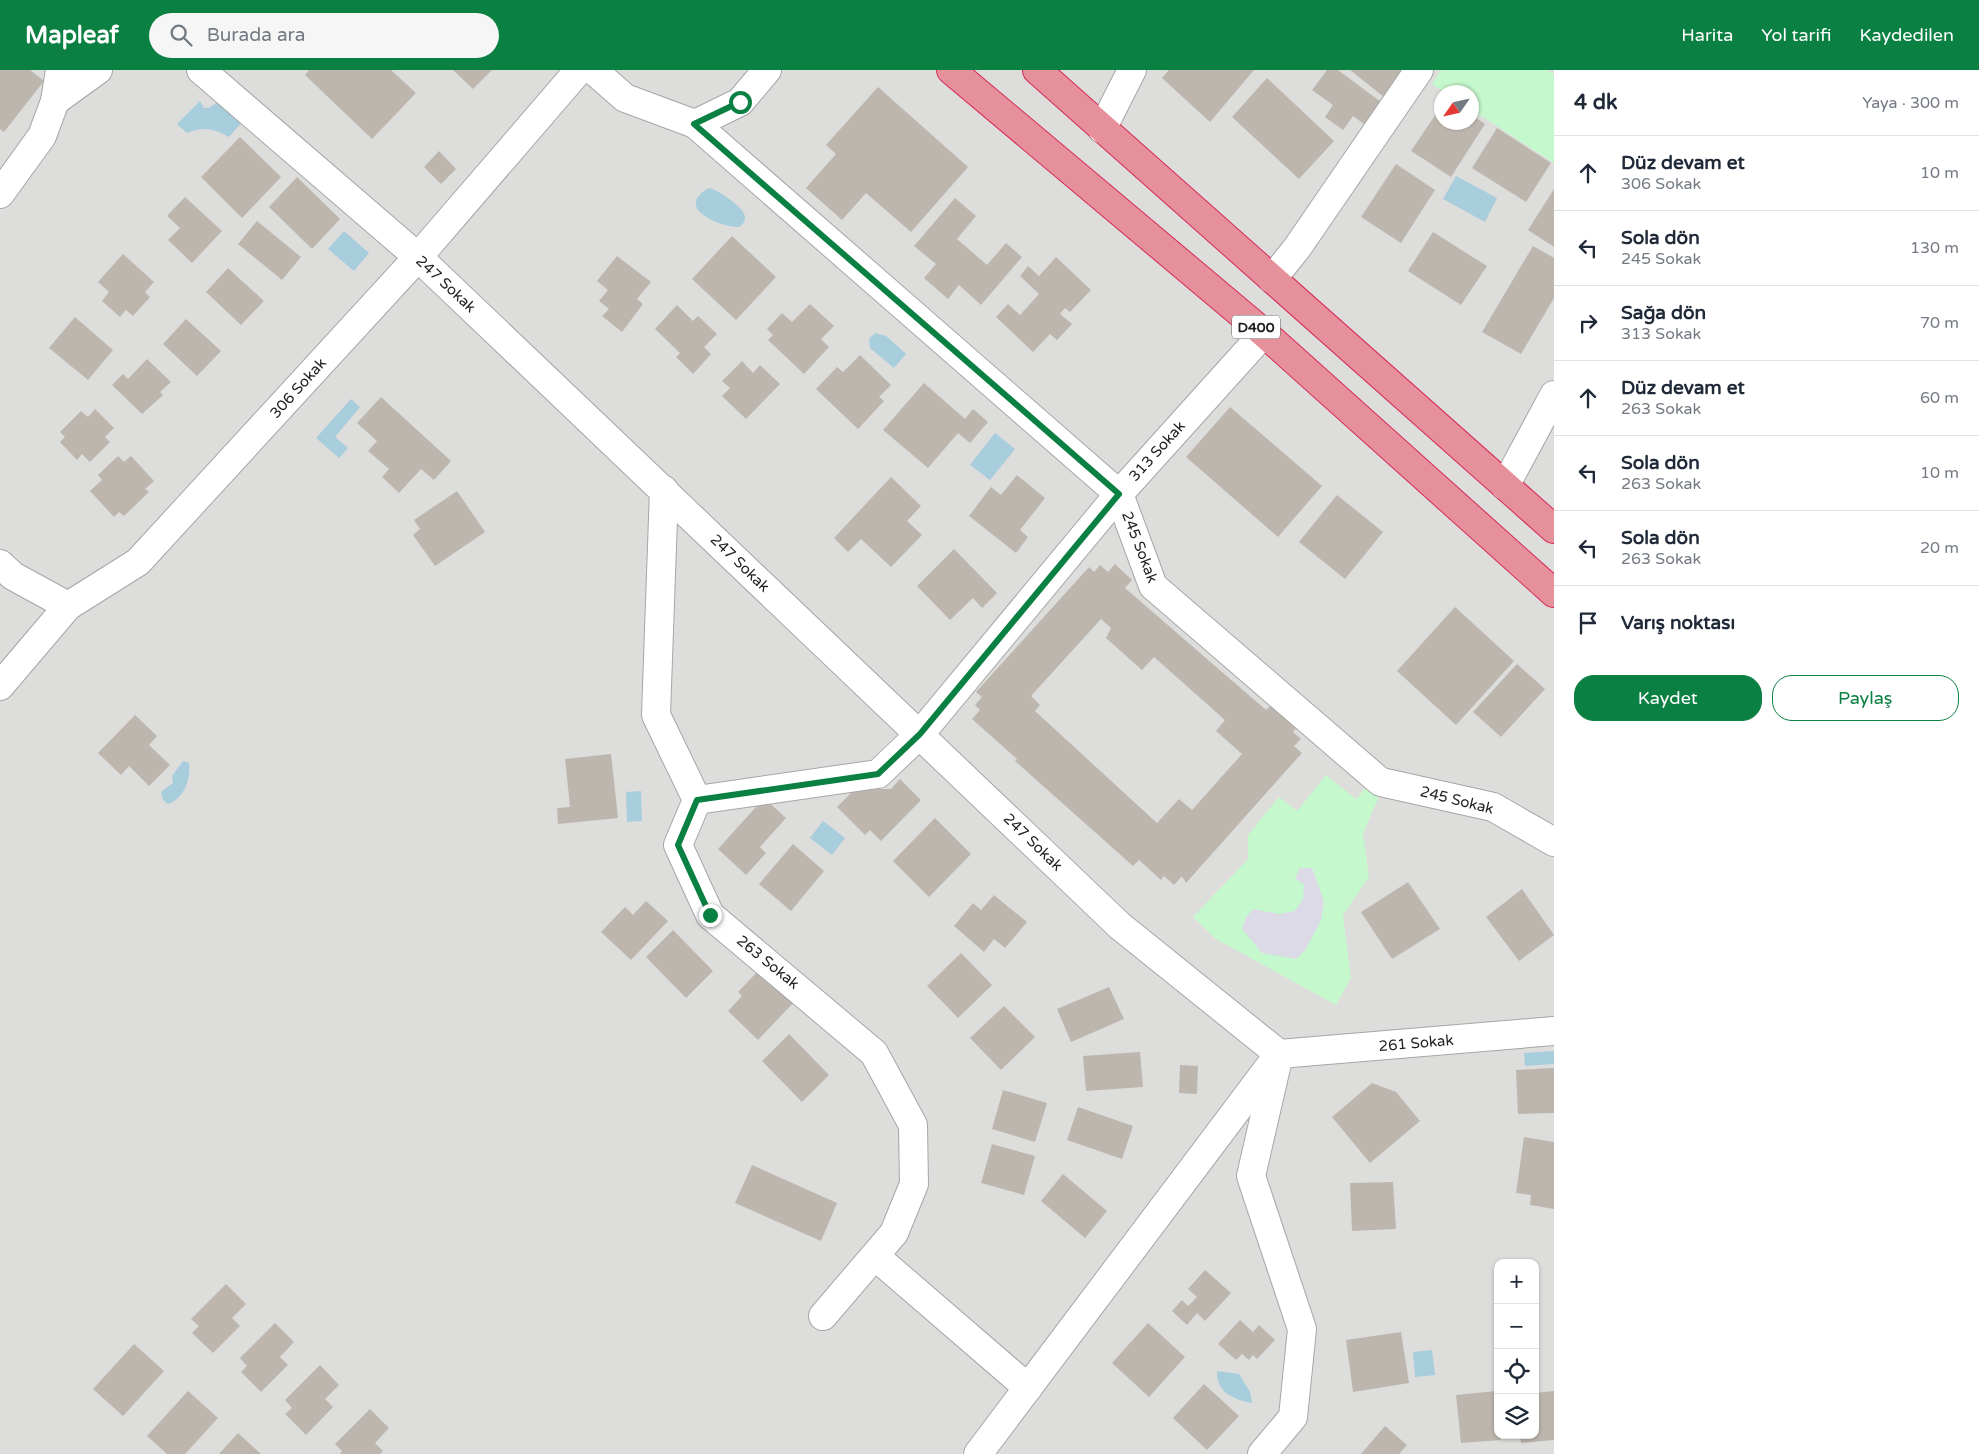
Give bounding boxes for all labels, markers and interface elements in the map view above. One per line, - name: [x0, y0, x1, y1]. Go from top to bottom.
- search box: [149, 13, 499, 58]
- text: Mapleaf: [25, 21, 119, 50]
- icon: search: [167, 21, 195, 49]
- text: Burada ara: [207, 24, 306, 46]
- text: Harita: [1681, 24, 1733, 46]
- text: Yol tarifi: [1761, 24, 1831, 46]
- text: Kaydedilen: [1859, 24, 1954, 46]
- north arrow: [1434, 85, 1479, 130]
- text: 4 dk: [1574, 90, 1617, 115]
- route start: [729, 91, 752, 114]
- text: Yaya · 300 m: [1862, 93, 1959, 113]
- text: Düz devam et: [1621, 152, 1745, 174]
- icon: ahead: [1574, 159, 1602, 187]
- text: 10 m: [1920, 163, 1959, 183]
- text: 306 Sokak: [1621, 174, 1701, 194]
- text: Sola dön: [1621, 227, 1700, 249]
- icon: left: [1574, 234, 1602, 262]
- text: 130 m: [1910, 238, 1959, 258]
- text: 245 Sokak: [1621, 249, 1701, 269]
- street label: 247 Sokak: [412, 252, 480, 316]
- text: Sağa dön: [1621, 302, 1706, 324]
- icon: right: [1574, 309, 1602, 337]
- text: 70 m: [1920, 313, 1959, 333]
- road number: D400: [1232, 316, 1280, 338]
- text: 313 Sokak: [1621, 324, 1701, 344]
- street label: 306 Sokak: [266, 354, 330, 422]
- text: Düz devam et: [1621, 377, 1745, 399]
- icon: ahead: [1574, 384, 1602, 412]
- text: 60 m: [1920, 388, 1959, 408]
- text: 263 Sokak: [1621, 399, 1701, 419]
- street label: 313 Sokak: [1125, 417, 1189, 485]
- text: Sola dön: [1621, 452, 1700, 474]
- icon: left: [1574, 459, 1602, 487]
- text: 10 m: [1920, 463, 1959, 483]
- text: 263 Sokak: [1621, 474, 1701, 494]
- street label: 245 Sokak: [1118, 509, 1162, 585]
- text: Sola dön: [1621, 527, 1700, 549]
- street label: 247 Sokak: [707, 530, 773, 596]
- icon: left: [1574, 534, 1602, 562]
- text: 20 m: [1920, 538, 1959, 558]
- text: 263 Sokak: [1621, 549, 1701, 569]
- icon: arrive: [1574, 609, 1602, 637]
- text: Varış noktası: [1621, 612, 1735, 634]
- button: Kaydet: [1574, 675, 1762, 721]
- button: Paylaş: [1772, 675, 1959, 721]
- street label: 245 Sokak: [1418, 782, 1496, 818]
- street label: 247 Sokak: [1000, 809, 1066, 875]
- route end: [699, 904, 722, 927]
- street label: 263 Sokak: [733, 931, 803, 993]
- street label: 261 Sokak: [1378, 1031, 1454, 1055]
- map controls: [1494, 1259, 1539, 1439]
- button: +: [1494, 1259, 1539, 1304]
- button: −: [1494, 1304, 1539, 1349]
- button: locate: [1494, 1349, 1539, 1394]
- button: layers: [1494, 1394, 1539, 1439]

